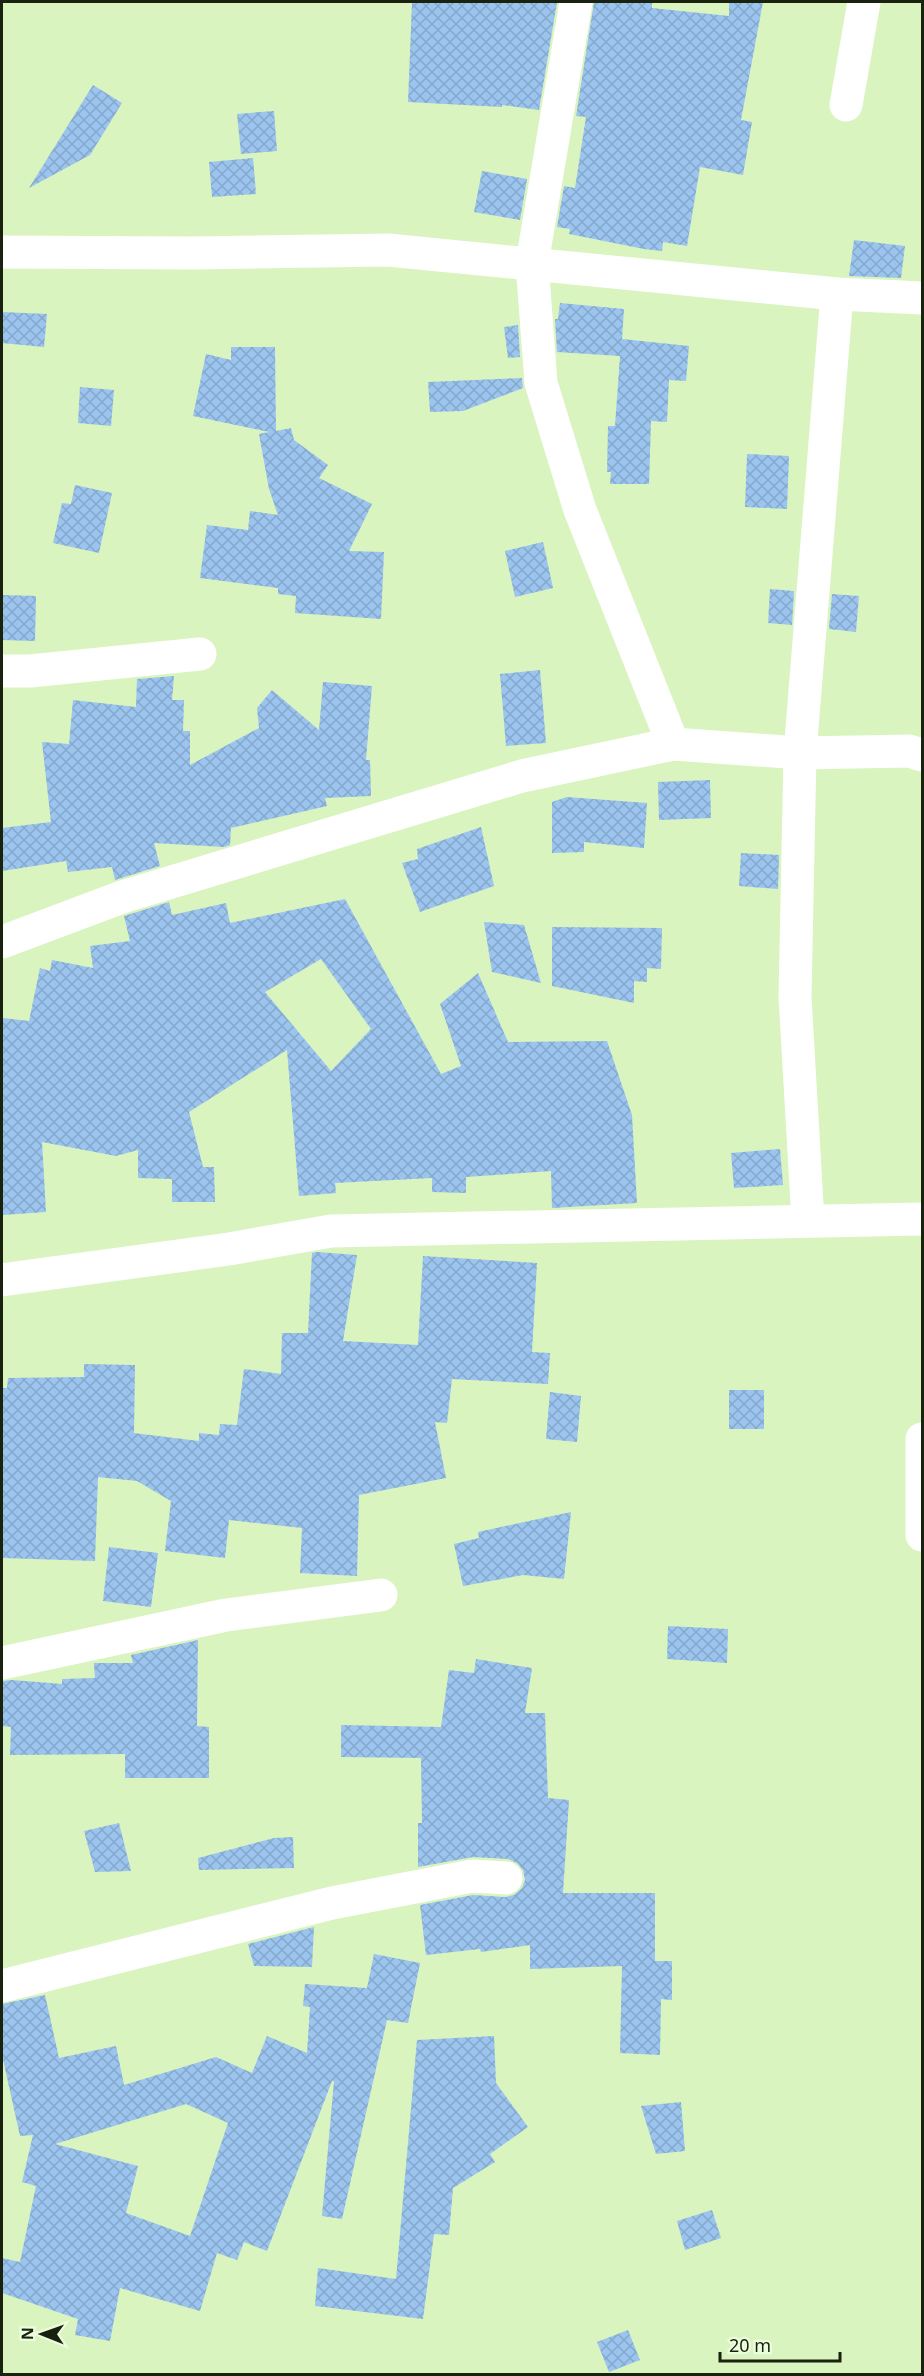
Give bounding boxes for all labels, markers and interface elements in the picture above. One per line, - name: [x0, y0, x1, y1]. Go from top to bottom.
- north arrow: [12, 2304, 72, 2364]
- scale bar: [720, 2325, 840, 2363]
- text: N: [16, 2327, 38, 2340]
- text: 20 m: [729, 2333, 771, 2357]

